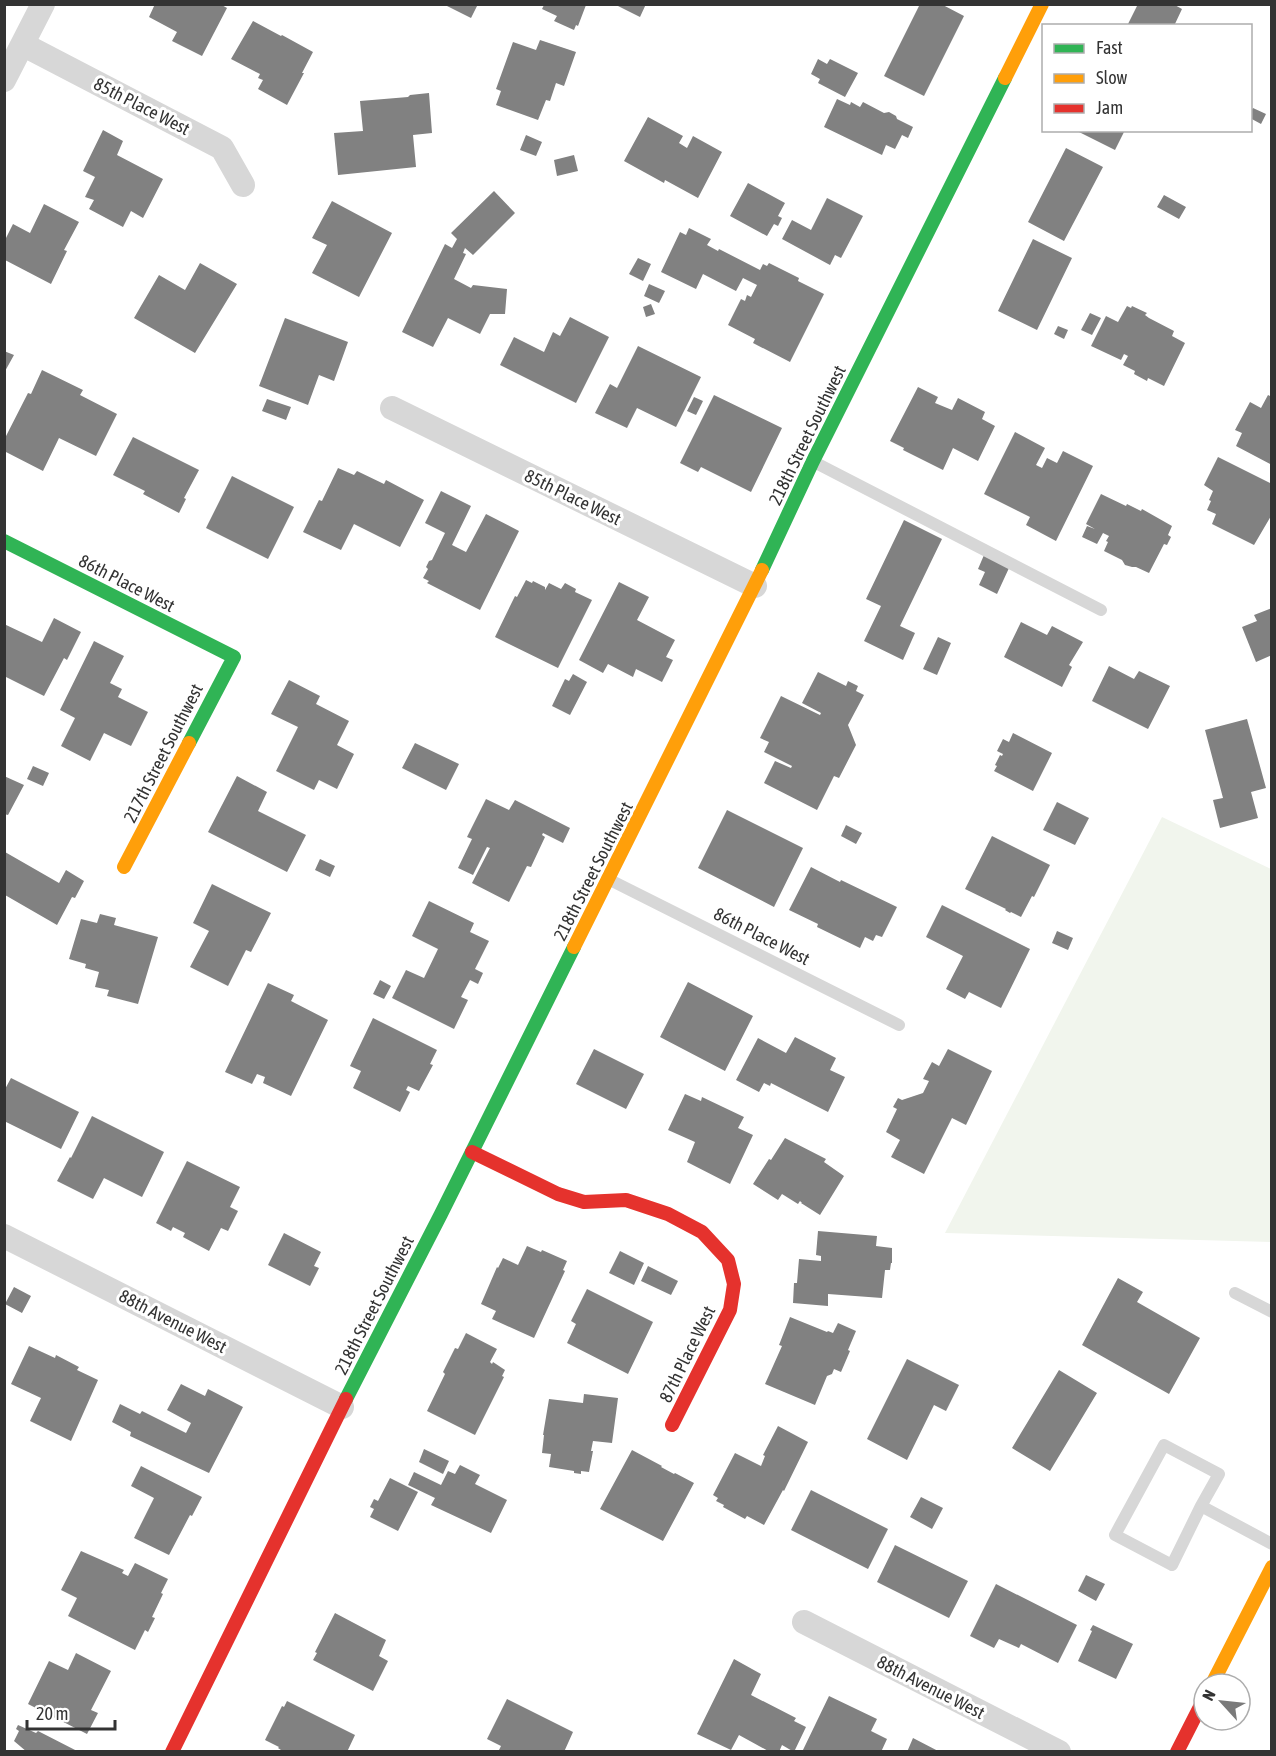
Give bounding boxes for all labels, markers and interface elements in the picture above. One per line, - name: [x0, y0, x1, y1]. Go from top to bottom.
- legend: [1042, 24, 1252, 132]
- text: Fast: [1096, 37, 1123, 58]
- text: Slow: [1096, 67, 1127, 88]
- street label: 85th Place West: [91, 73, 193, 139]
- text: Jam: [1096, 97, 1123, 118]
- street label: 218th Street Southwest: [764, 362, 850, 508]
- street label: 85th Place West: [521, 465, 625, 529]
- street label: 86th Place West: [76, 550, 178, 616]
- street label: 217th Street Southwest: [119, 680, 207, 826]
- street label: 218th Street Southwest: [549, 798, 637, 944]
- street label: 86th Place West: [711, 903, 813, 969]
- street label: 218th Street Southwest: [330, 1232, 418, 1378]
- street label: 88th Avenue West: [116, 1285, 230, 1357]
- street label: 87th Place West: [655, 1302, 719, 1406]
- street label: 88th Avenue West: [874, 1651, 988, 1723]
- north arrow: [1192, 1672, 1252, 1732]
- text: N: [1198, 1687, 1219, 1703]
- scale bar: [27, 1693, 116, 1731]
- text: 20 m: [36, 1703, 68, 1724]

